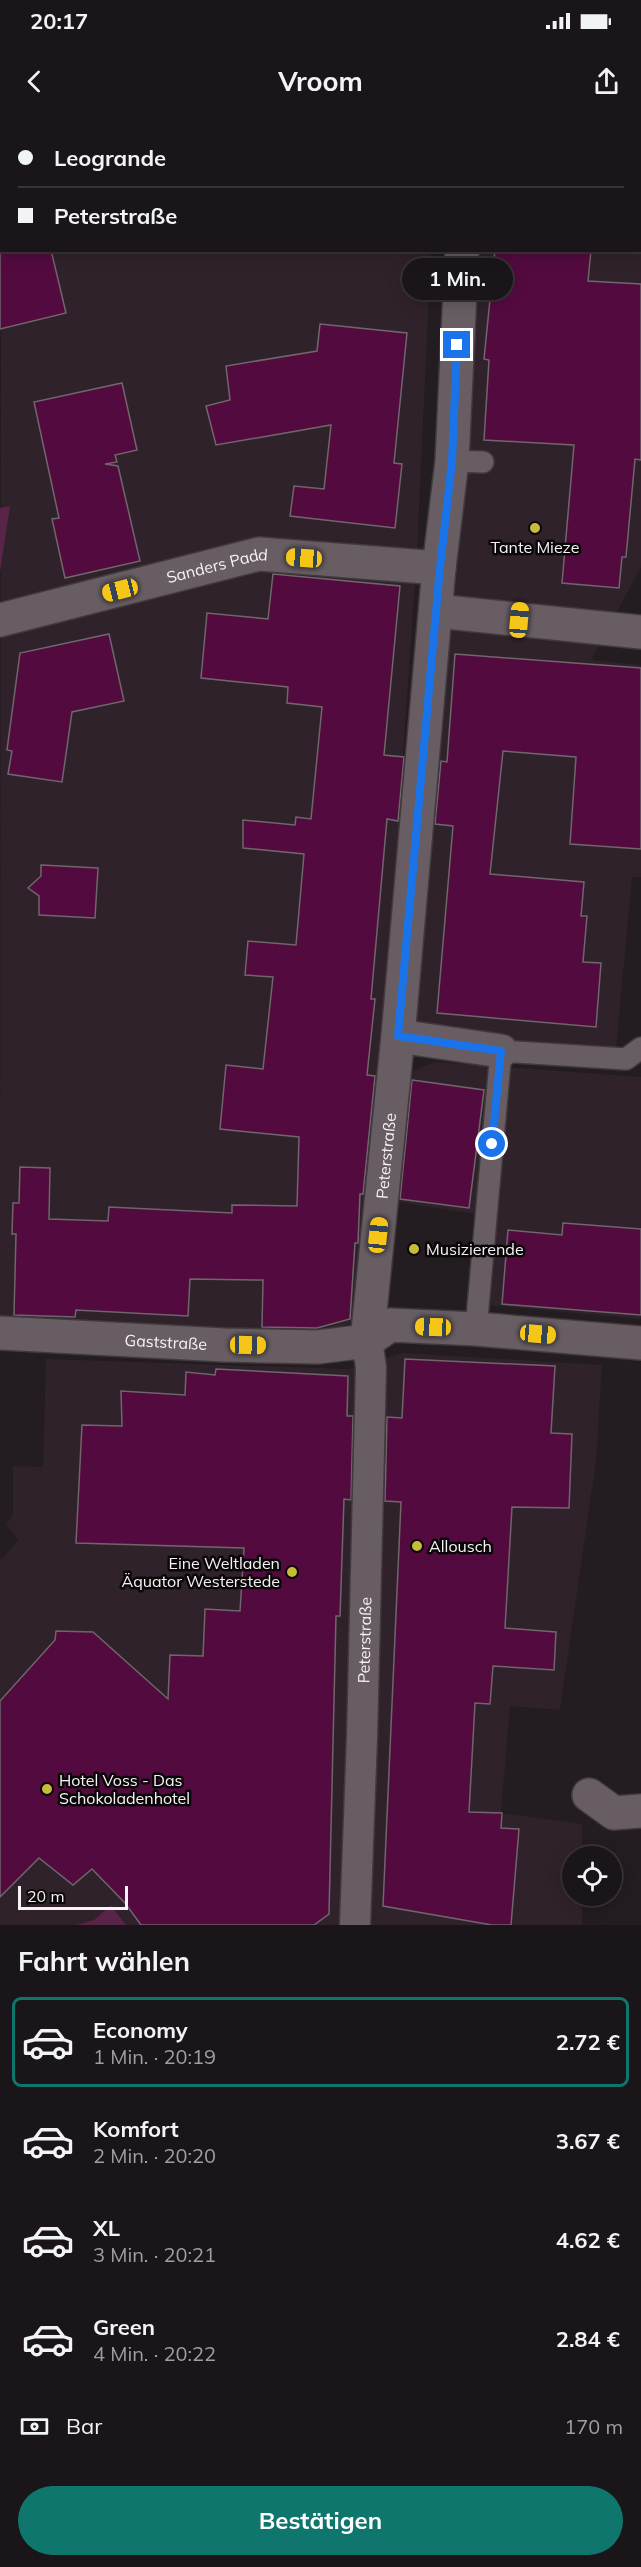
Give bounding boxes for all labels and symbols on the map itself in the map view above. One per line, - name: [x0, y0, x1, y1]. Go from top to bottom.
- callout: 1 Min.: [402, 258, 512, 300]
- route end: [443, 331, 470, 358]
- marker: Tante Mieze: [528, 521, 542, 535]
- place label: Tante Mieze: [491, 537, 579, 557]
- street label: Sanders Padd: [164, 544, 268, 587]
- car: [285, 548, 323, 568]
- car: [100, 577, 140, 603]
- car: [508, 601, 530, 639]
- street label: Peterstraße: [371, 1112, 400, 1200]
- route start: [478, 1130, 505, 1157]
- car: [367, 1216, 389, 1254]
- place label: Musizierende: [426, 1239, 524, 1259]
- marker: Musizierende: [407, 1242, 421, 1256]
- car: [415, 1317, 451, 1337]
- car: [519, 1323, 557, 1345]
- street label: Gaststraße: [124, 1330, 207, 1354]
- car: [230, 1336, 266, 1354]
- place label: Allousch: [429, 1536, 492, 1556]
- marker: Allousch: [410, 1539, 424, 1553]
- place label: Eine Weltladen Äquator Westerstede: [121, 1553, 280, 1591]
- marker: Eine Weltladen Äquator Westerstede: [285, 1565, 299, 1579]
- street label: Peterstraße: [353, 1597, 375, 1684]
- place label: Hotel Voss - Das Schokoladenhotel: [59, 1770, 190, 1808]
- marker: Hotel Voss - Das Schokoladenhotel: [40, 1782, 54, 1796]
- scale bar: [18, 1883, 128, 1910]

